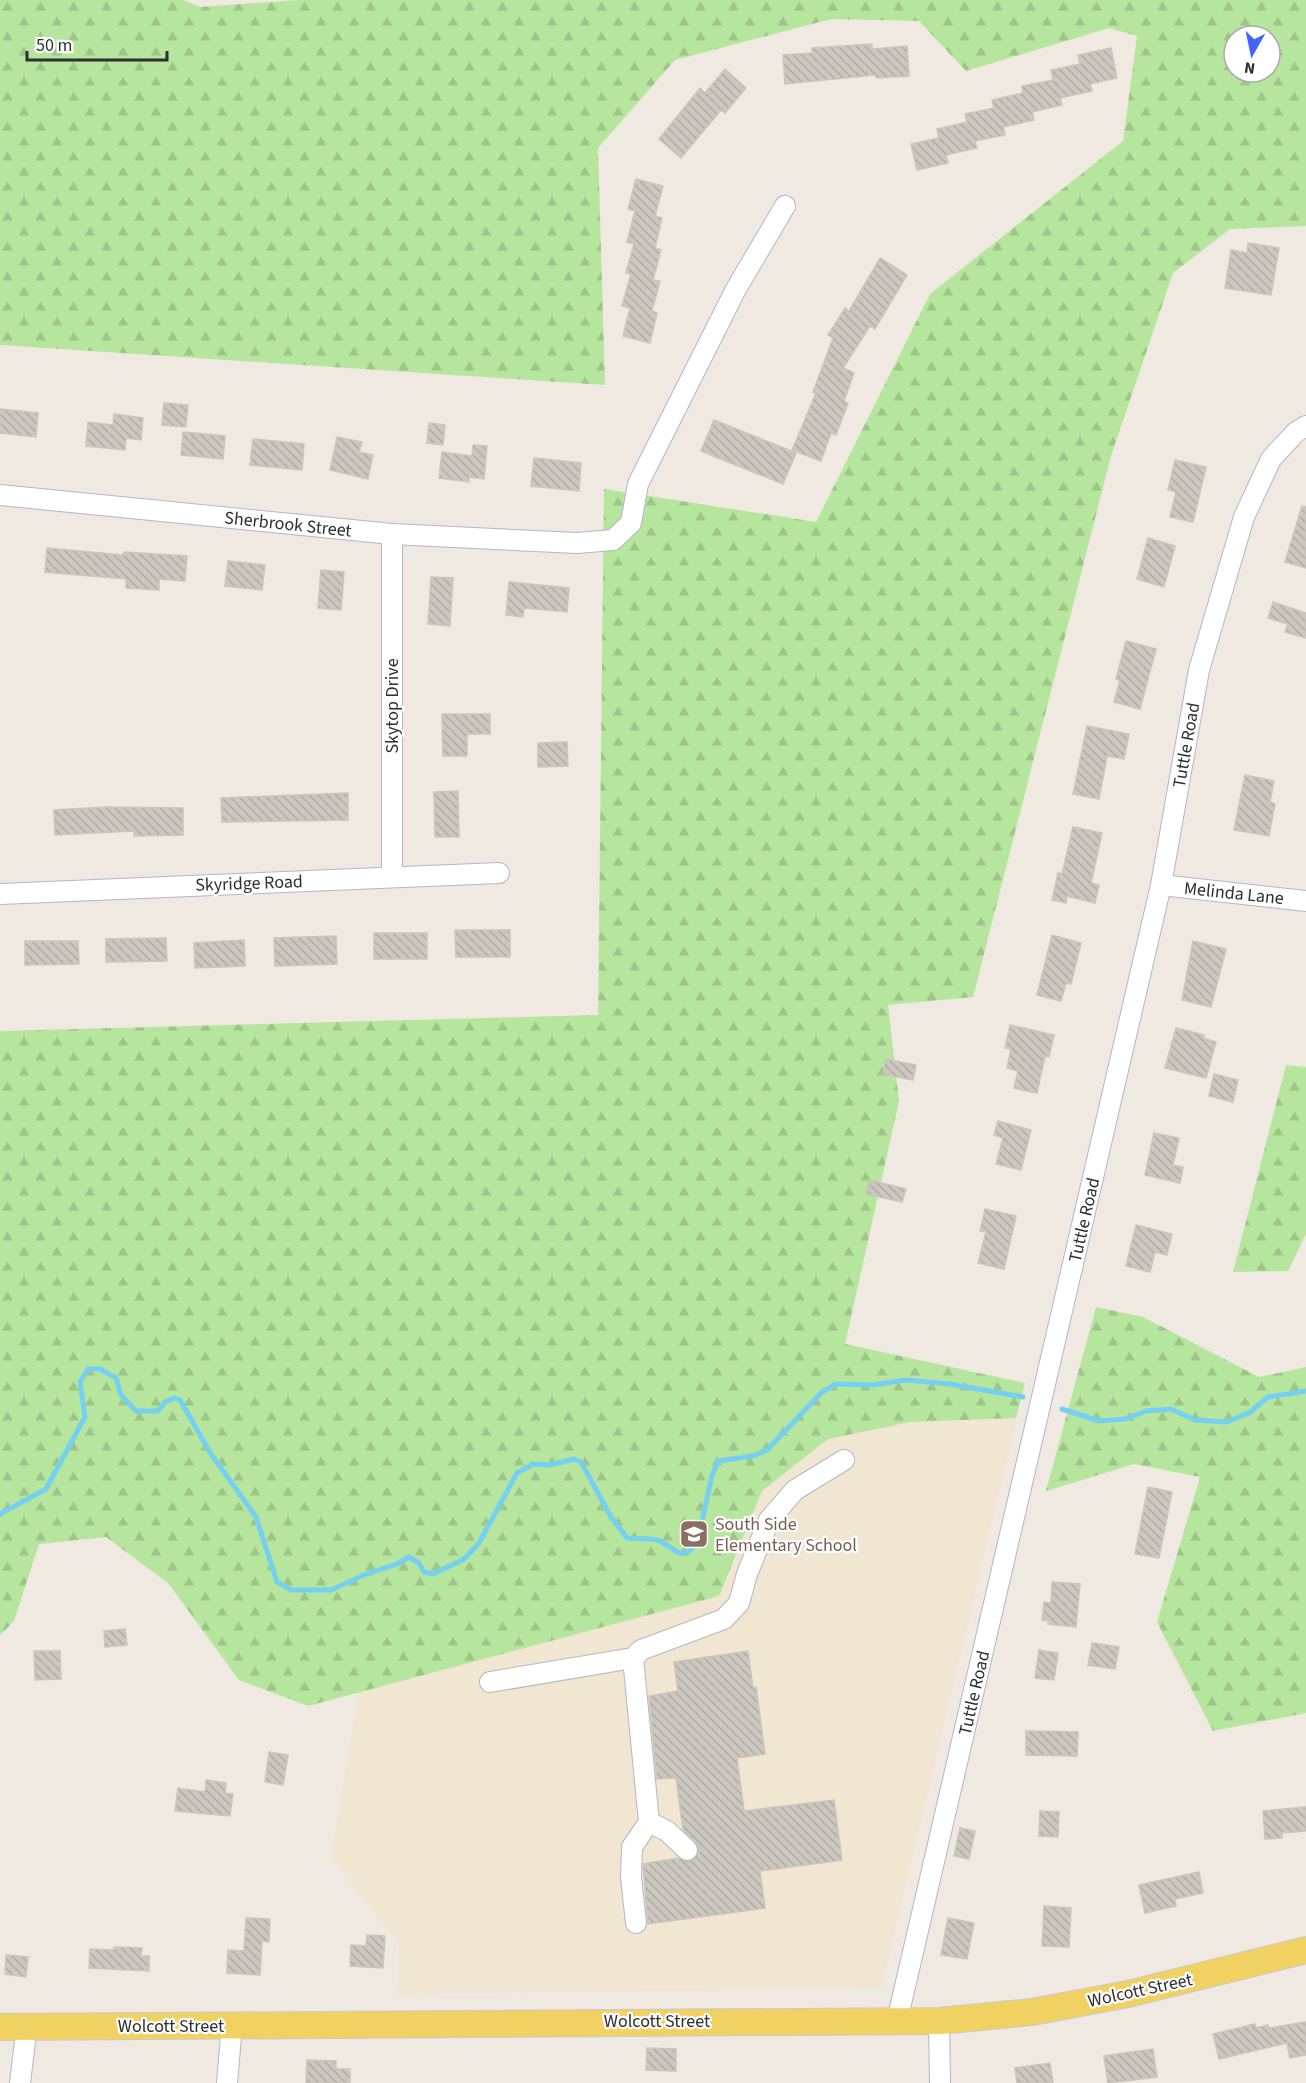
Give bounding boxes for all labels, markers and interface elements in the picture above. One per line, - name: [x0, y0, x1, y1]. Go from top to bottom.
- scale bar: [27, 24, 166, 62]
- north arrow: [1222, 24, 1282, 84]
- text: 50 m: [36, 33, 72, 58]
- text: N: [1243, 56, 1257, 80]
- street label: Sherbrook Street: [223, 505, 353, 544]
- street label: Skytop Drive: [380, 658, 405, 754]
- street label: Tuttle Road: [1167, 700, 1206, 790]
- street label: Skyridge Road: [195, 869, 303, 898]
- street label: Melinda Lane: [1183, 876, 1285, 911]
- street label: Tuttle Road: [1063, 1175, 1106, 1265]
- place label: South Side Elementary School: [715, 1512, 857, 1558]
- school or university icon: South Side Elementary School: [678, 1518, 710, 1550]
- street label: Tuttle Road: [953, 1648, 996, 1738]
- street label: Wolcott Street: [1086, 1967, 1195, 2014]
- street label: Wolcott Street: [604, 2009, 710, 2034]
- street label: Wolcott Street: [118, 2014, 224, 2039]

